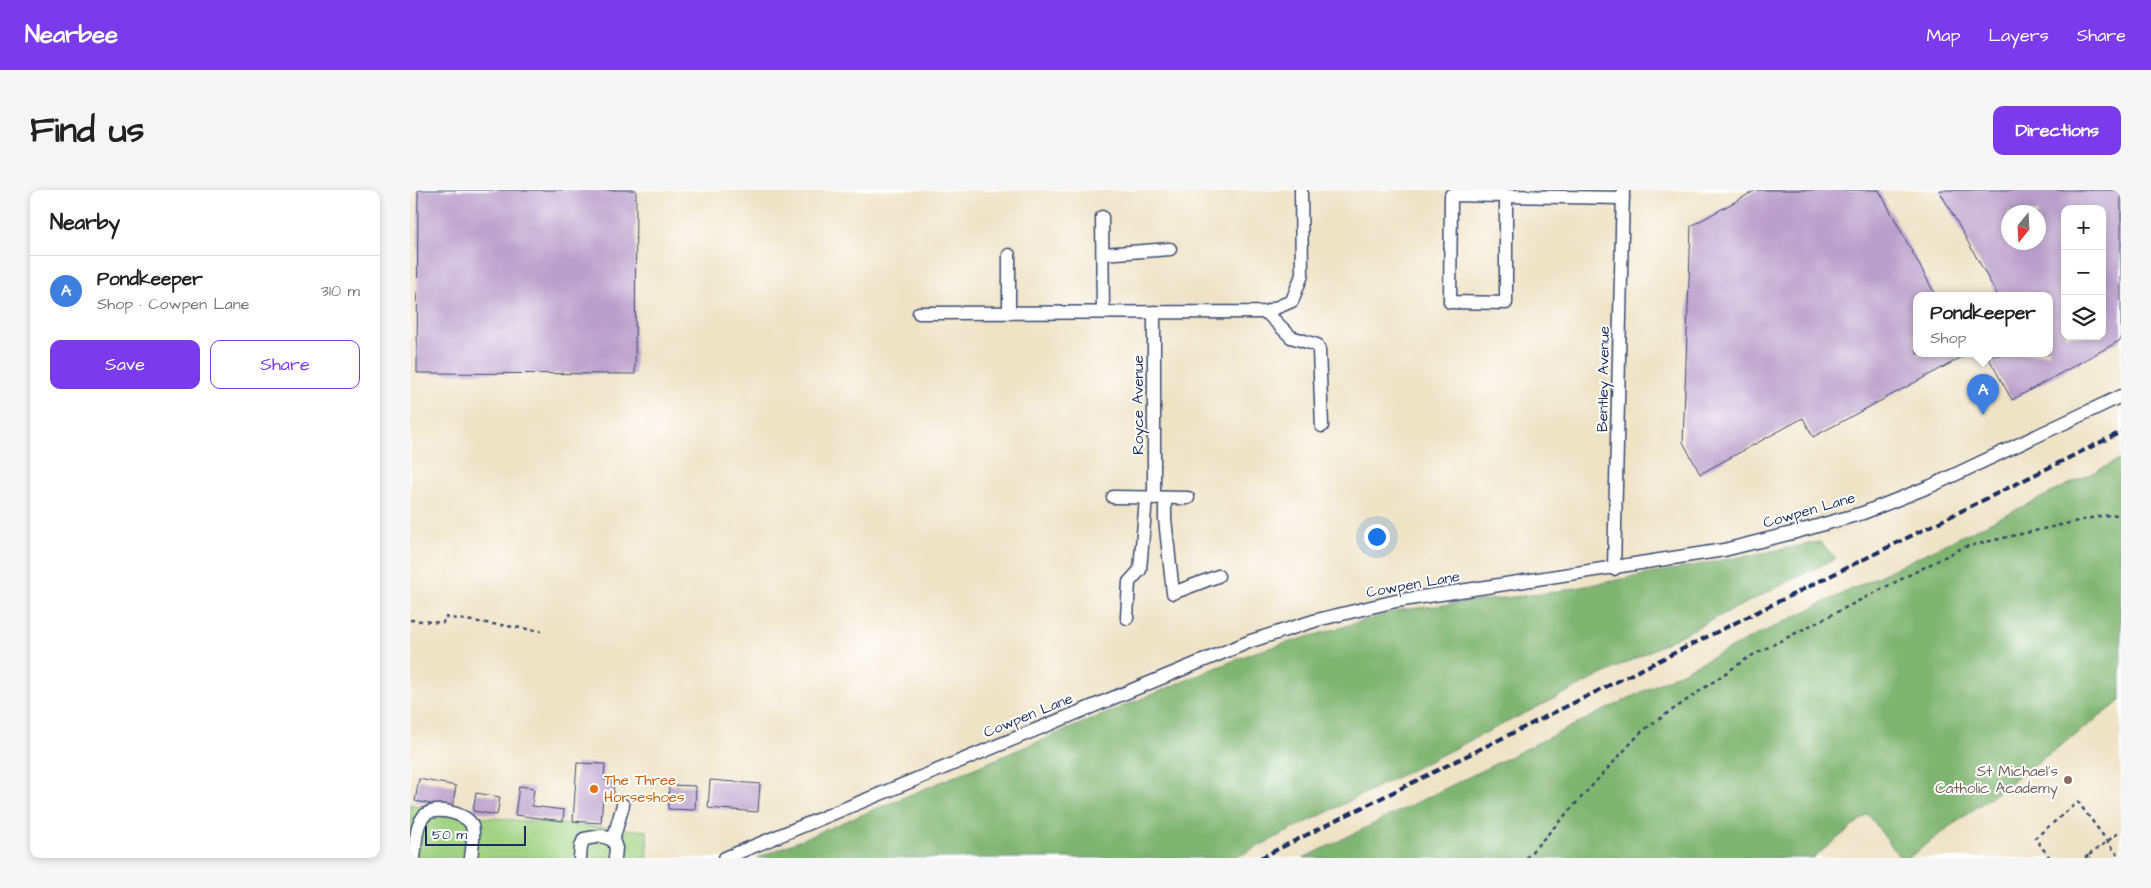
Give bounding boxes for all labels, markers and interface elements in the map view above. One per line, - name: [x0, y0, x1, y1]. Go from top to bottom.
- text: Nearbee: [25, 18, 118, 52]
- text: Map: [1926, 23, 1960, 48]
- text: Layers: [1988, 23, 2049, 48]
- text: Share: [2077, 23, 2126, 48]
- text: Find us: [30, 106, 144, 155]
- button: Directions: [1993, 106, 2121, 155]
- north arrow: [2001, 205, 2046, 250]
- map controls: [2061, 205, 2106, 340]
- button: +: [2061, 205, 2106, 250]
- text: Nearby: [50, 208, 120, 237]
- button: −: [2061, 250, 2106, 295]
- text: Pondkeeper: [97, 266, 203, 293]
- text: A: [61, 280, 71, 302]
- text: 310 m: [321, 280, 360, 302]
- popup: [1913, 292, 2053, 357]
- text: Shop · Cowpen Lane: [97, 293, 249, 315]
- button: layers: [2061, 295, 2106, 340]
- text: Pondkeeper: [1930, 300, 2036, 327]
- street label: Bentley Avenue: [1592, 326, 1616, 432]
- text: Shop: [1930, 327, 1966, 349]
- button: Save: [50, 340, 200, 389]
- button: Share: [210, 340, 360, 389]
- street label: Royce Avenue: [1128, 355, 1150, 455]
- pin: A: [1967, 374, 1999, 415]
- street label: Cowpen Lane: [1761, 487, 1858, 534]
- your location: [1364, 524, 1390, 550]
- street label: Cowpen Lane: [1365, 566, 1462, 603]
- street label: Cowpen Lane: [980, 688, 1076, 743]
- place label: St Michael's Catholic Academy: [1935, 761, 2058, 800]
- place label: The Three Horseshoes: [604, 770, 685, 808]
- marker: St Michael's Catholic Academy: [2062, 774, 2074, 786]
- marker: The Three Horseshoes: [588, 783, 600, 795]
- scale bar: [425, 823, 526, 846]
- text: 50 m: [432, 825, 467, 845]

